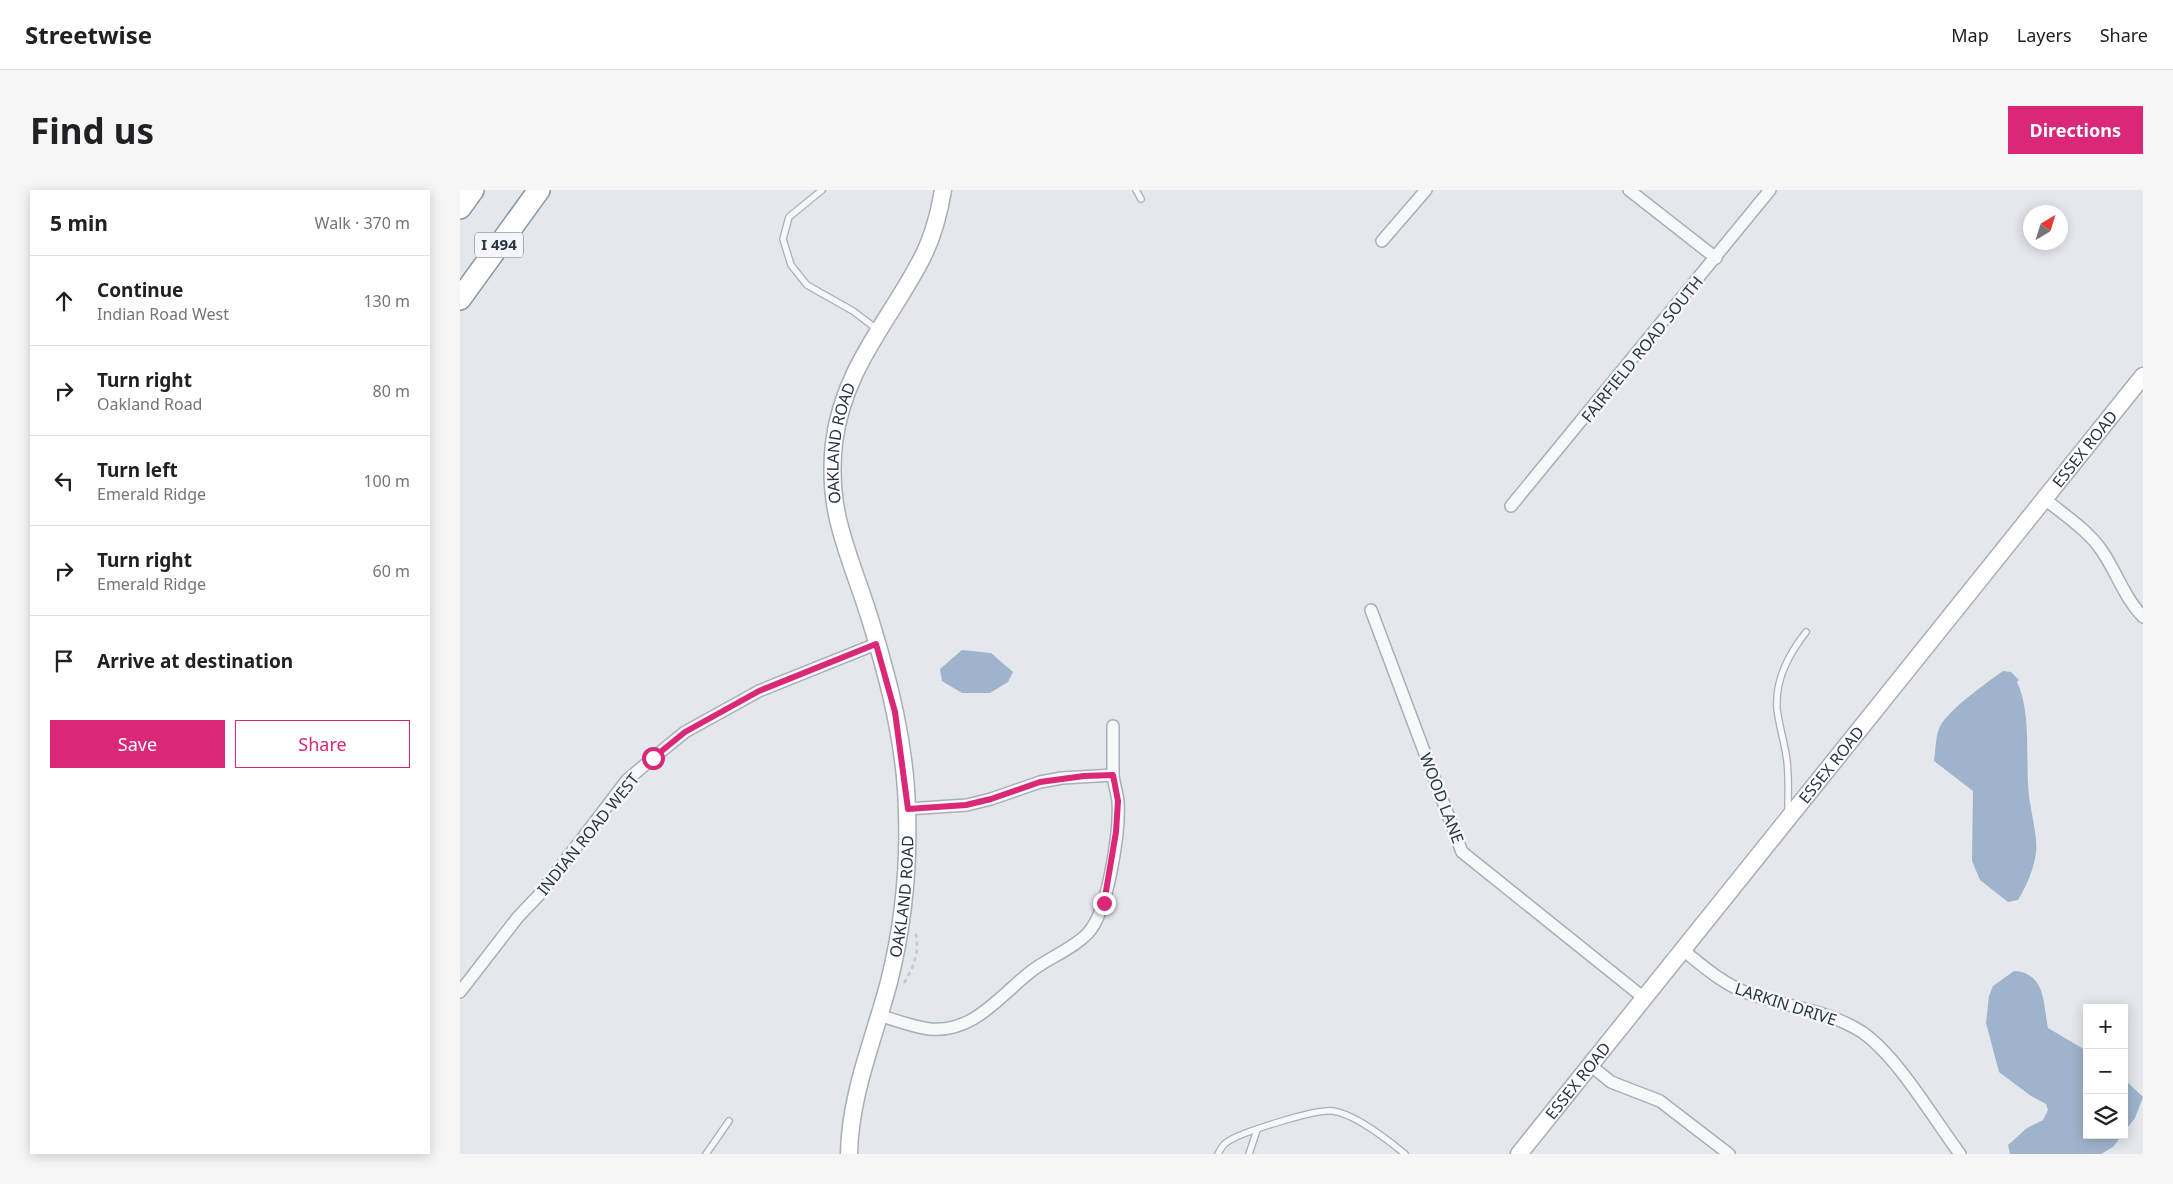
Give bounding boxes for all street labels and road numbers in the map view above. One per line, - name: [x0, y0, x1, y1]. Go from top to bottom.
- road number: I 494: [475, 232, 523, 258]
- street label: FAIRFIELD ROAD SOUTH: [1576, 271, 1708, 427]
- street label: OAKLAND ROAD: [821, 379, 861, 505]
- street label: ESSEX ROAD: [2047, 406, 2122, 492]
- street label: ESSEX ROAD: [1794, 722, 1869, 808]
- street label: WOOD LANE: [1415, 750, 1469, 846]
- street label: INDIAN ROAD WEST: [532, 768, 644, 900]
- street label: OAKLAND ROAD: [884, 835, 918, 959]
- street label: LARKIN DRIVE: [1732, 977, 1840, 1031]
- street label: ESSEX ROAD: [1540, 1038, 1615, 1124]

